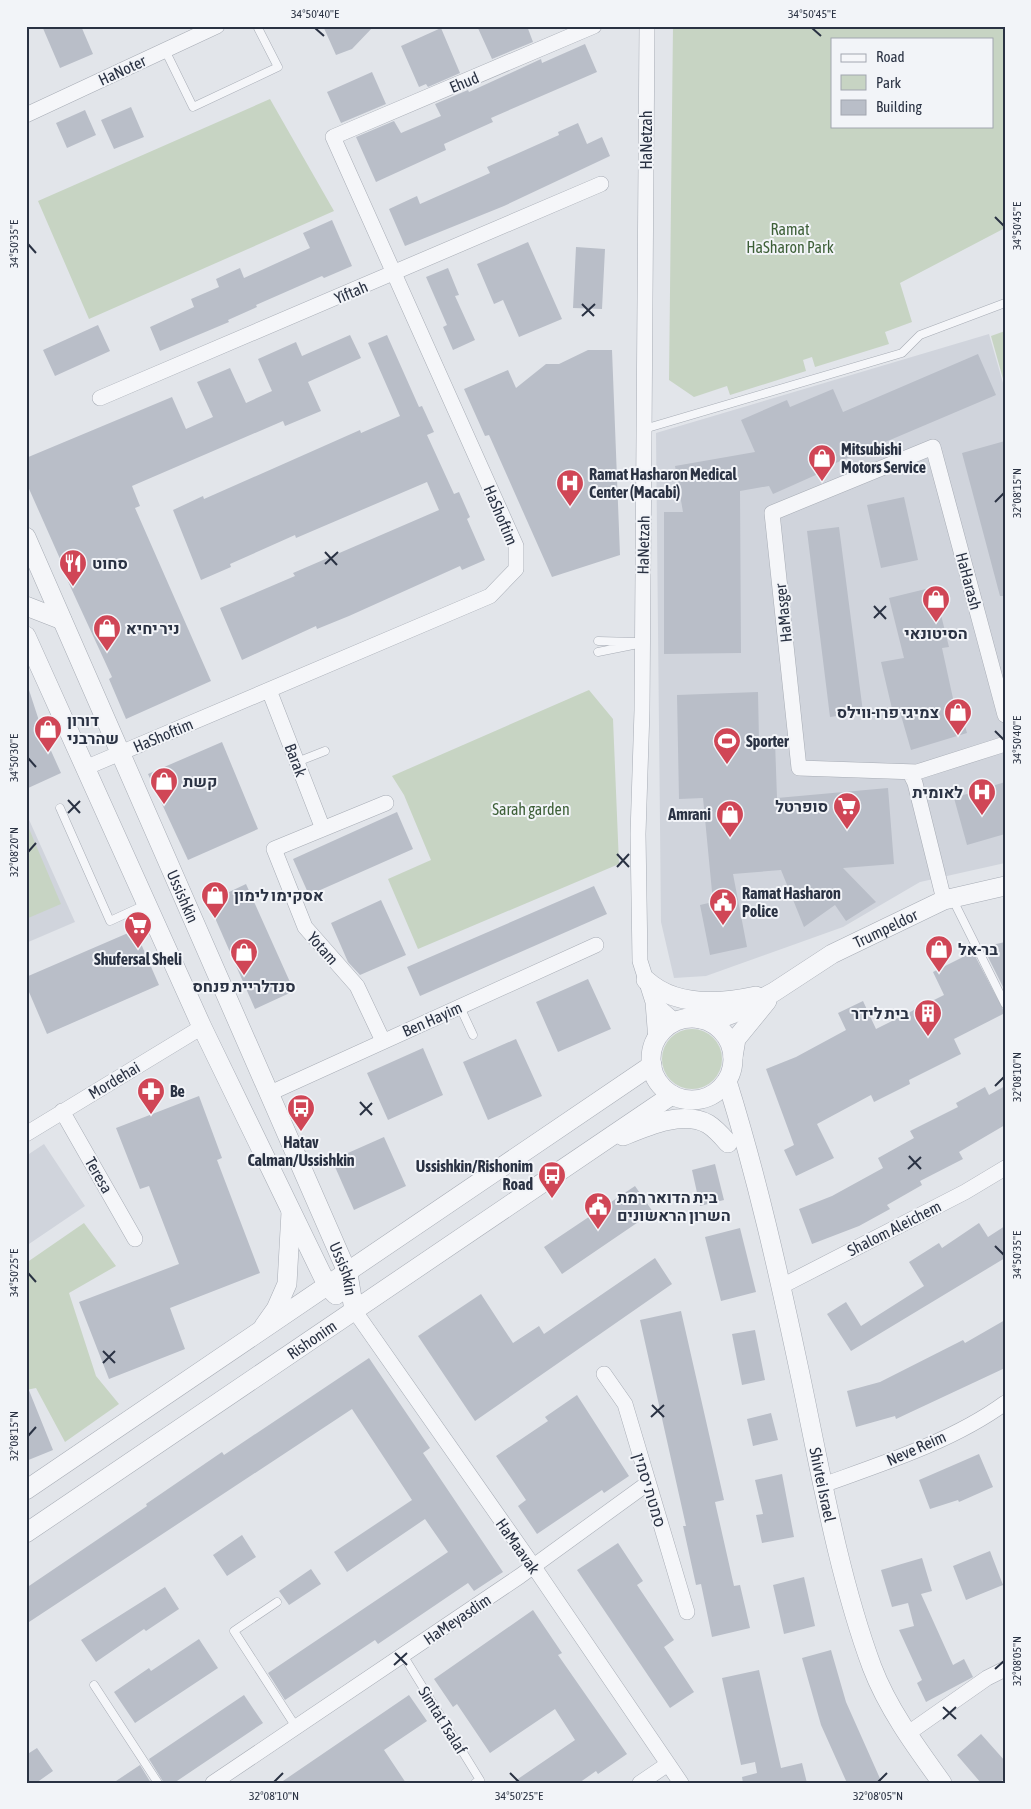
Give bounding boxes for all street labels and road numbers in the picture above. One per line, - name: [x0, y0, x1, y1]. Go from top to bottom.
- street label: HaNoter: [95, 51, 149, 89]
- street label: Ehud: [447, 68, 481, 96]
- street label: HaNetzah: [637, 110, 655, 170]
- street label: Yiftah: [332, 277, 370, 307]
- street label: HaShoftim: [480, 483, 522, 547]
- street label: HaNetzah: [633, 515, 653, 575]
- street label: HaHarash: [953, 550, 985, 612]
- street label: HaMasger: [771, 582, 796, 643]
- street label: HaShoftim: [131, 714, 195, 756]
- street label: Barak: [282, 741, 310, 779]
- street label: Ussishkin: [164, 867, 202, 925]
- street label: Trumpeldor: [850, 905, 921, 951]
- street label: Yotam: [304, 928, 342, 968]
- street label: Ben Hayim: [399, 998, 465, 1041]
- street label: Mordehai: [85, 1058, 143, 1102]
- street label: Teresa: [82, 1154, 116, 1196]
- street label: Shalom Aleichem: [844, 1197, 944, 1259]
- street label: Ussishkin: [326, 1239, 360, 1297]
- street label: Rishonim: [283, 1316, 340, 1362]
- street label: Neve Reim: [884, 1427, 948, 1469]
- street label: Shivtei Israel: [806, 1446, 840, 1524]
- street label: סמטת יסמין: [630, 1451, 670, 1529]
- street label: HaMaavak: [492, 1515, 544, 1577]
- street label: HaMeyasdim: [420, 1590, 494, 1649]
- street label: Simtat Tsalaf: [415, 1683, 471, 1757]

